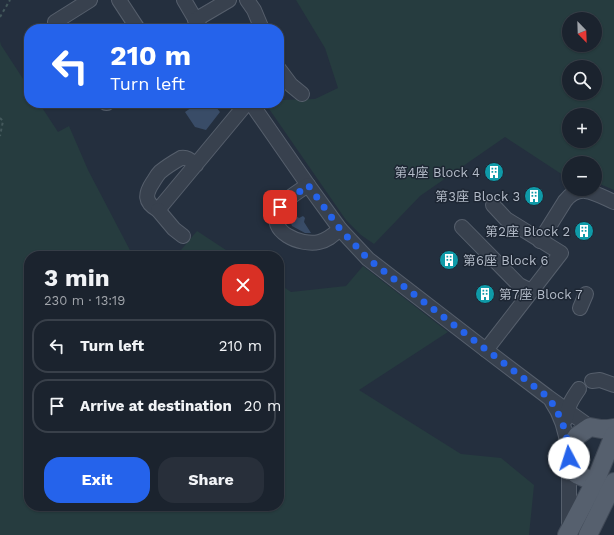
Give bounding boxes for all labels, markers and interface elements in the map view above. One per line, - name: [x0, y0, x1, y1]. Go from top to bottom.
- north arrow: [562, 12, 602, 52]
- map controls: [562, 12, 602, 196]
- text: 210 m: [110, 39, 191, 72]
- icon: left: [44, 40, 96, 92]
- button: search: [562, 60, 602, 100]
- text: Turn left: [110, 73, 185, 94]
- button: +: [562, 108, 602, 148]
- button: −: [562, 156, 602, 196]
- building icon: 第4座 Block 4: [483, 161, 505, 183]
- place label: 第4座 Block 4: [395, 165, 480, 180]
- building icon: 第3座 Block 3: [523, 185, 545, 207]
- place label: 第3座 Block 3: [435, 189, 520, 204]
- pin: [263, 190, 297, 224]
- icon: arrive: [269, 196, 291, 218]
- building icon: 第2座 Block 2: [573, 220, 595, 242]
- place label: 第2座 Block 2: [485, 224, 570, 239]
- building icon: 第6座 Block 6: [438, 249, 460, 271]
- place label: 第6座 Block 6: [463, 253, 548, 268]
- text: 3 min: [44, 264, 110, 292]
- button: close: [222, 264, 264, 306]
- building icon: 第7座 Block 7: [474, 283, 496, 305]
- place label: 第7座 Block 7: [499, 287, 583, 302]
- text: 230 m · 13:19: [44, 293, 125, 308]
- icon: left: [46, 335, 68, 357]
- text: Turn left: [80, 337, 144, 355]
- text: 210 m: [219, 337, 262, 355]
- icon: arrive: [46, 395, 68, 417]
- text: Arrive at destination: [80, 397, 232, 415]
- text: 20 m: [244, 397, 281, 415]
- position arrow: [548, 437, 590, 479]
- button: Exit: [44, 457, 150, 503]
- button: Share: [158, 457, 264, 503]

